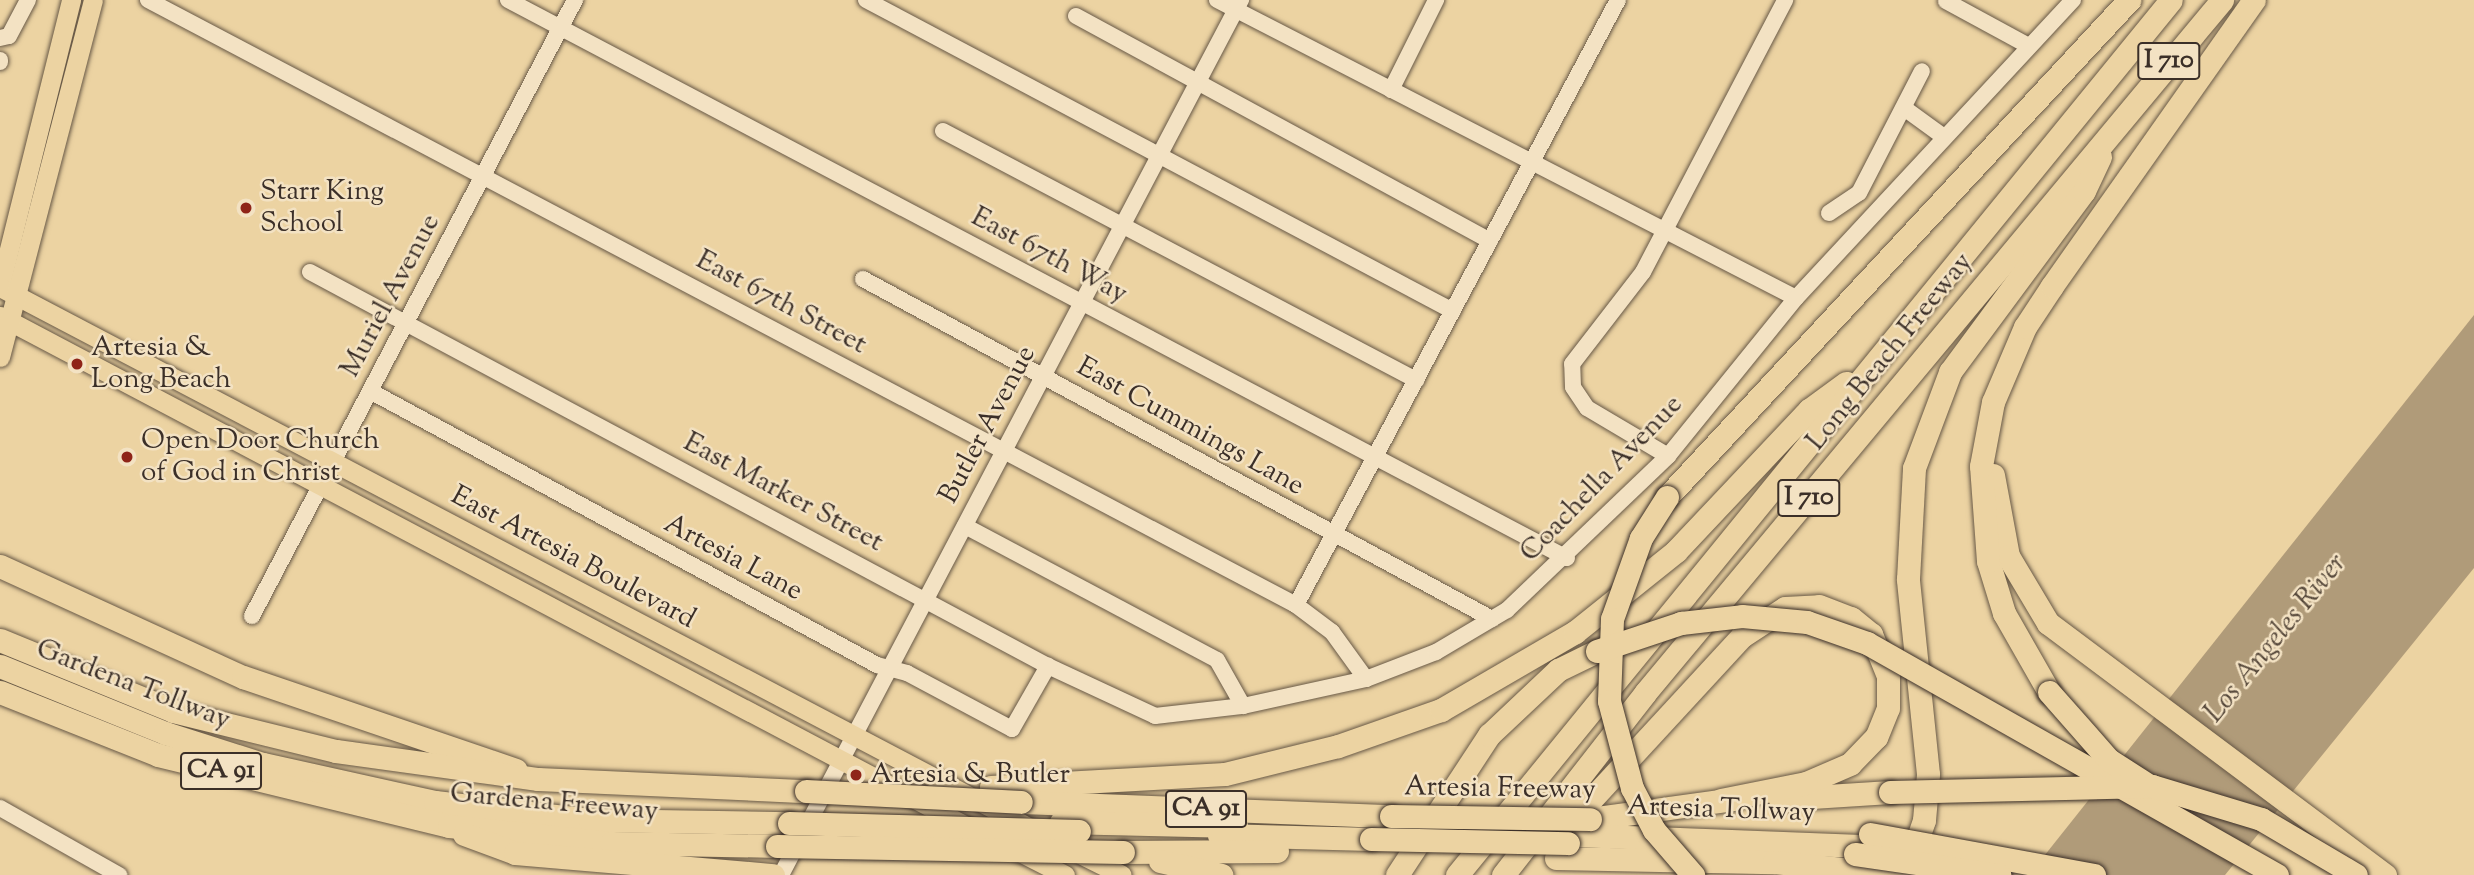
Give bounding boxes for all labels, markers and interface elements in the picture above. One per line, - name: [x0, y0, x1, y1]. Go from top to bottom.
- road number: I 710: [2136, 38, 2202, 83]
- place label: Starr King School: [260, 175, 384, 241]
- marker: Starr King School: [238, 200, 254, 216]
- street label: East 67th Way: [965, 201, 1133, 311]
- street label: Muriel Avenue: [334, 209, 448, 383]
- street label: East 67th Street: [690, 244, 872, 362]
- street label: Long Beach Freeway: [1800, 246, 1980, 458]
- place label: Artesia & Long Beach: [91, 331, 231, 397]
- street label: Butler Avenue: [932, 340, 1044, 510]
- street label: East Cummings Lane: [1070, 351, 1310, 503]
- marker: Artesia & Long Beach: [69, 356, 85, 372]
- street label: Coachella Avenue: [1514, 388, 1690, 570]
- place label: Open Door Church of God in Christ: [141, 424, 380, 490]
- street label: East Marker Street: [677, 426, 889, 560]
- marker: Open Door Church of God in Christ: [119, 449, 135, 465]
- road number: I 710: [1776, 476, 1842, 520]
- street label: East Artesia Boulevard: [445, 479, 701, 637]
- street label: Artesia Lane: [658, 507, 808, 609]
- water label: Los Angeles River: [2197, 547, 2355, 731]
- street label: Gardena Tollway: [31, 633, 235, 737]
- road number: CA 91: [179, 748, 263, 793]
- place label: Artesia & Butler: [870, 758, 1070, 792]
- marker: Artesia & Butler: [848, 767, 864, 783]
- street label: Artesia Freeway: [1404, 771, 1596, 807]
- street label: Gardena Freeway: [449, 777, 659, 829]
- road number: CA 91: [1164, 786, 1248, 832]
- street label: Artesia Tollway: [1626, 790, 1816, 830]

